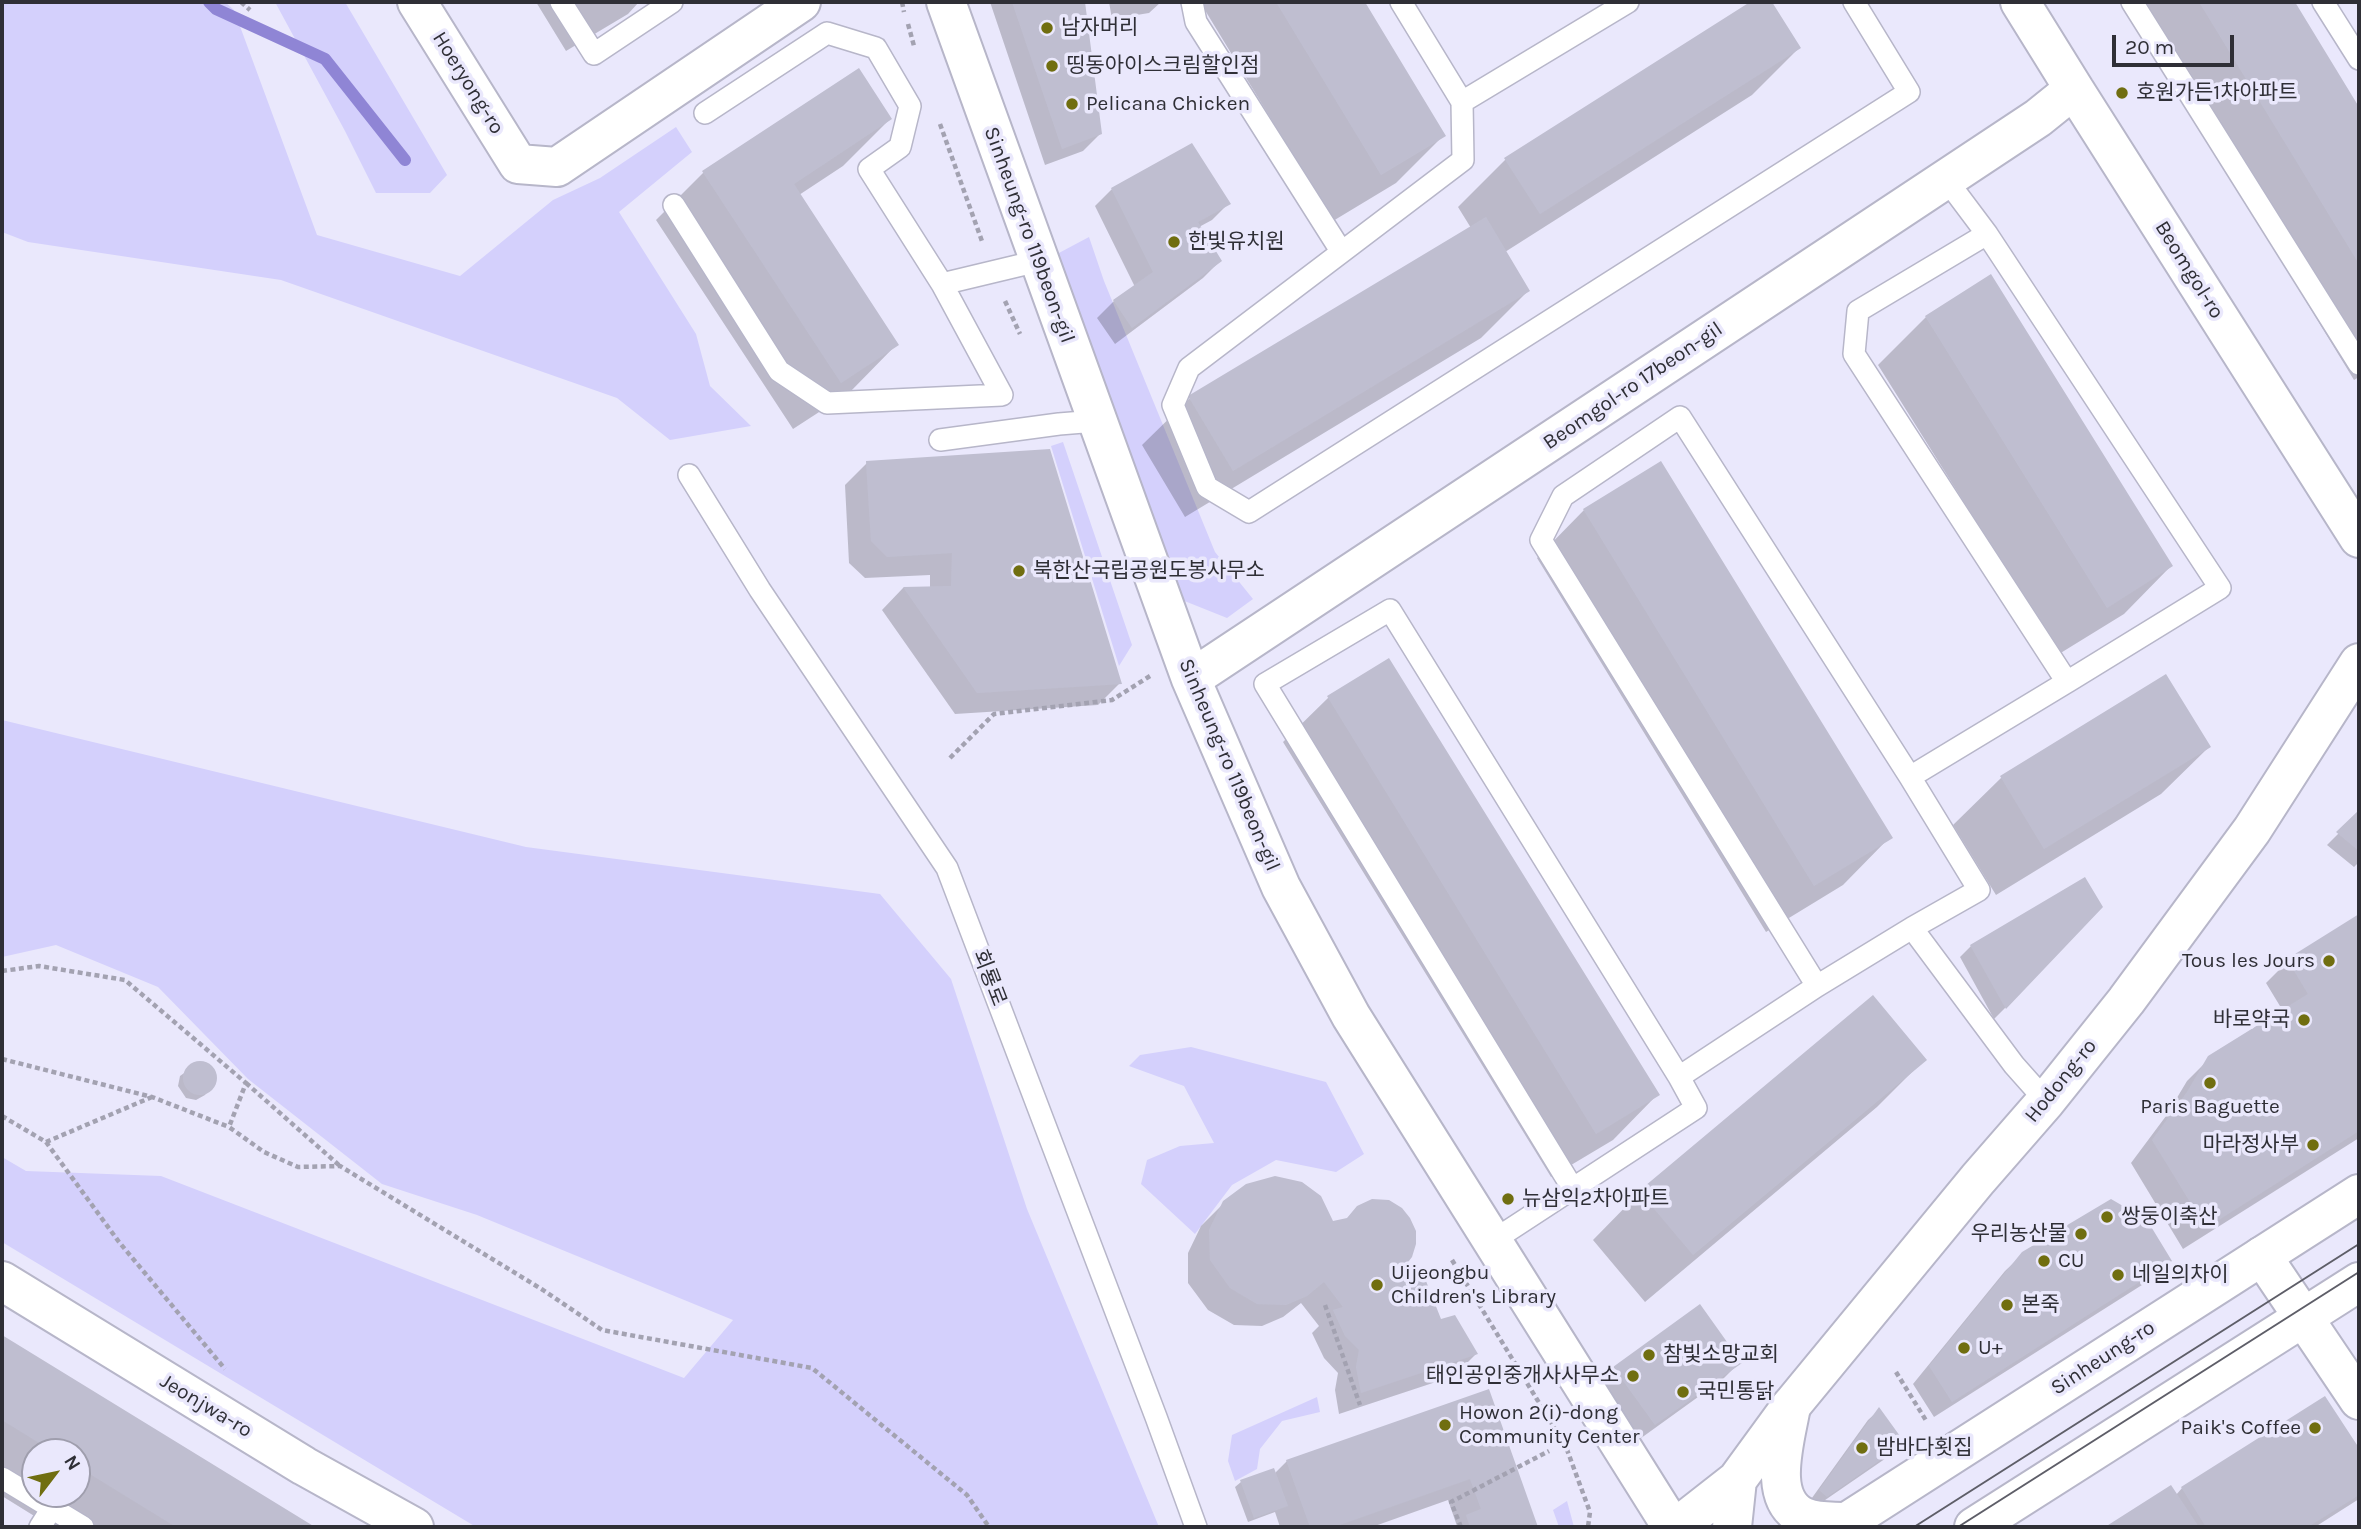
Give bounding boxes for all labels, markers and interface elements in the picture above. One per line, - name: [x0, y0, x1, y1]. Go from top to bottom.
- place label: 남자머리: [1061, 15, 1138, 41]
- marker: 남자머리: [1039, 20, 1055, 36]
- scale bar: [2116, 21, 2238, 65]
- street label: Hoeryong-ro: [427, 27, 509, 139]
- text: 20 m: [2125, 35, 2174, 59]
- place label: 띵동아이스크림할인점: [1066, 53, 1259, 79]
- marker: 띵동아이스크림할인점: [1044, 58, 1060, 74]
- place label: 호원가든1차아파트: [2136, 80, 2298, 106]
- marker: 호원가든1차아파트: [2114, 85, 2130, 101]
- place label: Pelicana Chicken: [1086, 91, 1250, 117]
- marker: Pelicana Chicken: [1064, 96, 1080, 112]
- street label: Sinheung-ro 119beon-gil: [978, 123, 1080, 347]
- street label: Beomgol-ro: [2149, 216, 2229, 324]
- place label: 한빛유치원: [1188, 229, 1285, 255]
- marker: 한빛유치원: [1166, 234, 1182, 250]
- street label: Beomgol-ro 17beon-gil: [1538, 317, 1728, 455]
- place label: 북한산국립공원도봉사무소: [1033, 558, 1265, 584]
- marker: 북한산국립공원도봉사무소: [1011, 563, 1027, 579]
- street label: Sinheung-ro 119beon-gil: [1173, 655, 1285, 875]
- street label: 회룡로: [967, 946, 1011, 1010]
- place label: Tous les Jours: [2182, 948, 2315, 974]
- marker: Tous les Jours: [2321, 953, 2337, 969]
- place label: 바로약국: [2213, 1007, 2290, 1033]
- marker: 바로약국: [2296, 1012, 2312, 1028]
- street label: Hodong-ro: [2020, 1034, 2102, 1128]
- marker: Paris Baguette: [2202, 1075, 2218, 1091]
- place label: Paris Baguette: [2140, 1094, 2280, 1120]
- place label: 마라정사부: [2202, 1132, 2299, 1158]
- marker: 마라정사부: [2305, 1137, 2321, 1153]
- place label: 뉴삼익2차아파트: [1522, 1186, 1669, 1212]
- marker: 뉴삼익2차아파트: [1500, 1191, 1516, 1207]
- place label: 쌍둥이축산: [2121, 1204, 2218, 1230]
- marker: 쌍둥이축산: [2099, 1209, 2115, 1225]
- place label: 우리농산물: [1970, 1221, 2067, 1247]
- marker: 우리농산물: [2073, 1226, 2089, 1242]
- place label: CU: [2058, 1248, 2085, 1274]
- marker: CU: [2036, 1253, 2052, 1269]
- place label: Uijeongbu Children's Library: [1391, 1260, 1556, 1310]
- place label: 네일의차이: [2132, 1262, 2229, 1288]
- marker: 네일의차이: [2110, 1267, 2126, 1283]
- marker: Uijeongbu Children's Library: [1369, 1277, 1385, 1293]
- place label: 본죽: [2021, 1292, 2060, 1318]
- marker: 본죽: [1999, 1297, 2015, 1313]
- street label: Sinheung-ro: [2046, 1315, 2160, 1401]
- place label: U+: [1978, 1335, 2003, 1361]
- marker: U+: [1956, 1340, 1972, 1356]
- place label: 참빛소망교회: [1663, 1342, 1779, 1368]
- marker: 참빛소망교회: [1641, 1347, 1657, 1363]
- place label: 태인공인중개사사무소: [1426, 1363, 1619, 1389]
- marker: 태인공인중개사사무소: [1625, 1368, 1641, 1384]
- street label: Jeonjwa-ro: [155, 1369, 257, 1443]
- place label: 국민통닭: [1697, 1379, 1774, 1405]
- marker: 국민통닭: [1675, 1384, 1691, 1400]
- place label: Howon 2(i)-dong Community Center: [1459, 1400, 1640, 1450]
- place label: Paik's Coffee: [2181, 1415, 2301, 1441]
- marker: Howon 2(i)-dong Community Center: [1437, 1417, 1453, 1433]
- marker: Paik's Coffee: [2307, 1420, 2323, 1436]
- place label: 밤바다횟집: [1876, 1435, 1973, 1461]
- north arrow: [21, 1438, 91, 1508]
- marker: 밤바다횟집: [1854, 1440, 1870, 1456]
- text: N: [59, 1451, 85, 1475]

